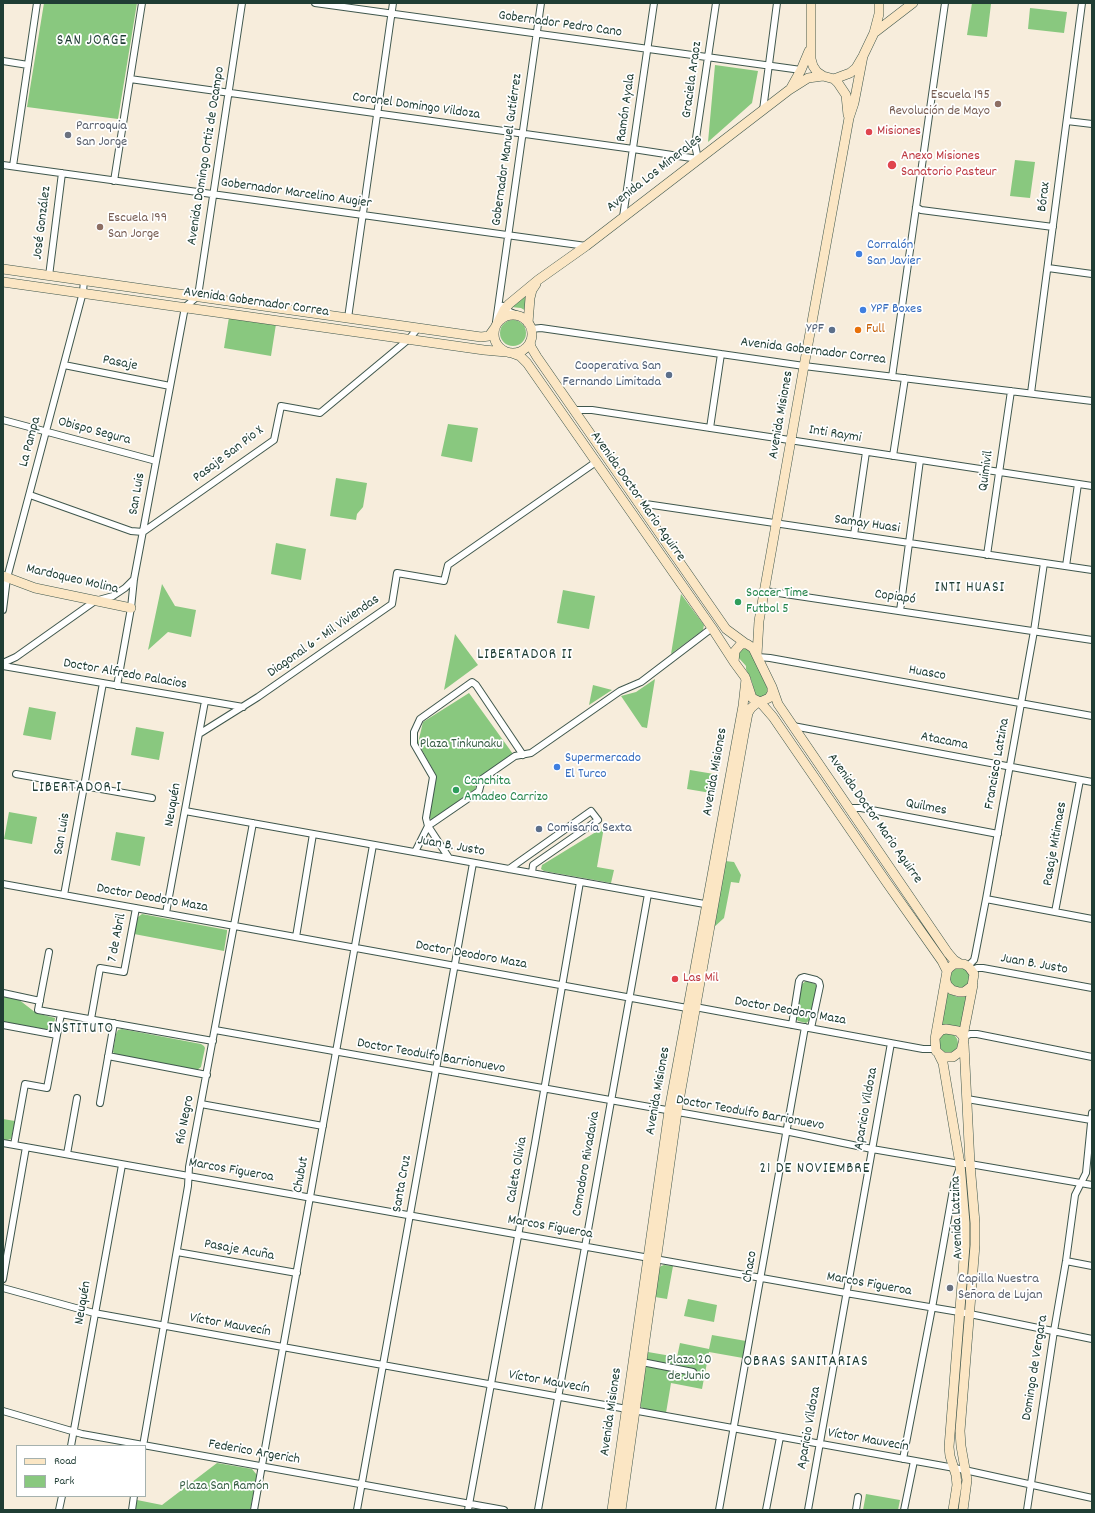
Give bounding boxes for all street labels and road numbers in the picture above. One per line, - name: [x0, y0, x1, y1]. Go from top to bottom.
- street label: Gobernador Pedro Cano: [497, 8, 623, 42]
- street label: Graciela Araoz: [679, 41, 707, 119]
- street label: Avenida Domingo Ortiz de Ocampo: [185, 65, 229, 247]
- street label: Gobernador Manuel Gutiérrez: [489, 73, 527, 227]
- street label: Ramón Ayala: [614, 73, 640, 143]
- street label: Coronel Domingo Vildoza: [351, 90, 481, 124]
- street label: Avenida Los Minerales: [604, 131, 706, 217]
- street label: Gobernador Marcelino Augier: [219, 175, 373, 213]
- street label: Bórax: [1035, 181, 1055, 213]
- street label: José González: [30, 186, 56, 260]
- street label: Avenida Gobernador Correa: [182, 285, 330, 321]
- street label: Avenida Gobernador Correa: [739, 335, 887, 369]
- street label: Pasaje: [101, 352, 139, 376]
- street label: Avenida Misiones: [766, 370, 798, 460]
- street label: Obispo Segura: [56, 414, 132, 450]
- street label: La Pampa: [16, 415, 46, 469]
- street label: Pasaje San Pio X: [190, 423, 268, 487]
- street label: Inti Raymi: [808, 423, 862, 447]
- street label: Avenida Doctor Mario Aguirre: [586, 429, 688, 565]
- street label: Quimivil: [976, 450, 998, 492]
- street label: San Luis: [126, 472, 150, 516]
- street label: Samay Huasi: [833, 512, 901, 538]
- street label: Mardoqueo Molina: [24, 561, 120, 599]
- street label: Copiapó: [873, 587, 917, 609]
- street label: Diagonal 6 - Mil Viviendas: [265, 592, 383, 682]
- street label: Doctor Alfredo Palacios: [62, 656, 188, 694]
- street label: Huasco: [907, 662, 947, 686]
- street label: Francisco Latzina: [982, 717, 1014, 811]
- street label: Avenida Misiones: [700, 727, 732, 817]
- street label: Atacama: [919, 729, 969, 755]
- street label: Avenida Doctor Mario Aguirre: [823, 751, 925, 887]
- street label: Neuquén: [162, 782, 186, 828]
- street label: Quilmes: [904, 796, 948, 820]
- street label: Pasaje Mitimaes: [1040, 801, 1072, 887]
- street label: San Luis: [51, 812, 75, 856]
- street label: Juan B. Justo: [416, 833, 486, 861]
- street label: Doctor Deodoro Maza: [95, 881, 209, 917]
- street label: 7 de Abril: [105, 912, 131, 964]
- street label: Doctor Deodoro Maza: [414, 938, 528, 974]
- street label: Juan B. Justo: [999, 951, 1069, 979]
- street label: Doctor Deodoro Maza: [733, 994, 847, 1030]
- street label: Doctor Teodulfo Barrionuevo: [356, 1036, 506, 1078]
- street label: Avenida Misiones: [643, 1046, 675, 1136]
- street label: Aparicio Vildoza: [851, 1066, 883, 1152]
- street label: Doctor Teodulfo Barrionuevo: [675, 1093, 825, 1135]
- street label: Río Negro: [173, 1094, 199, 1146]
- street label: Comodoro Rivadavia: [569, 1110, 605, 1218]
- street label: Caleta Olivia: [504, 1136, 532, 1204]
- street label: Santa Cruz: [390, 1154, 416, 1214]
- street label: Marcos Figueroa: [187, 1155, 275, 1187]
- street label: Chubut: [291, 1156, 313, 1194]
- street label: Avenida Latzina: [948, 1176, 968, 1260]
- street label: Marcos Figueroa: [506, 1212, 594, 1244]
- street label: Pasaje Acuña: [203, 1237, 275, 1265]
- street label: Chaco: [740, 1250, 762, 1284]
- street label: Marcos Figueroa: [825, 1269, 913, 1301]
- street label: Neuquén: [72, 1280, 96, 1326]
- street label: Víctor Mauvecín: [188, 1311, 272, 1341]
- street label: Domingo de Vergara: [1019, 1314, 1053, 1422]
- street label: Avenida Misiones: [597, 1367, 627, 1457]
- street label: Víctor Mauvecín: [507, 1368, 591, 1398]
- street label: Aparicio Vildoza: [794, 1385, 826, 1471]
- street label: Víctor Mauvecín: [826, 1426, 910, 1456]
- street label: Federico Argerich: [207, 1437, 301, 1469]

